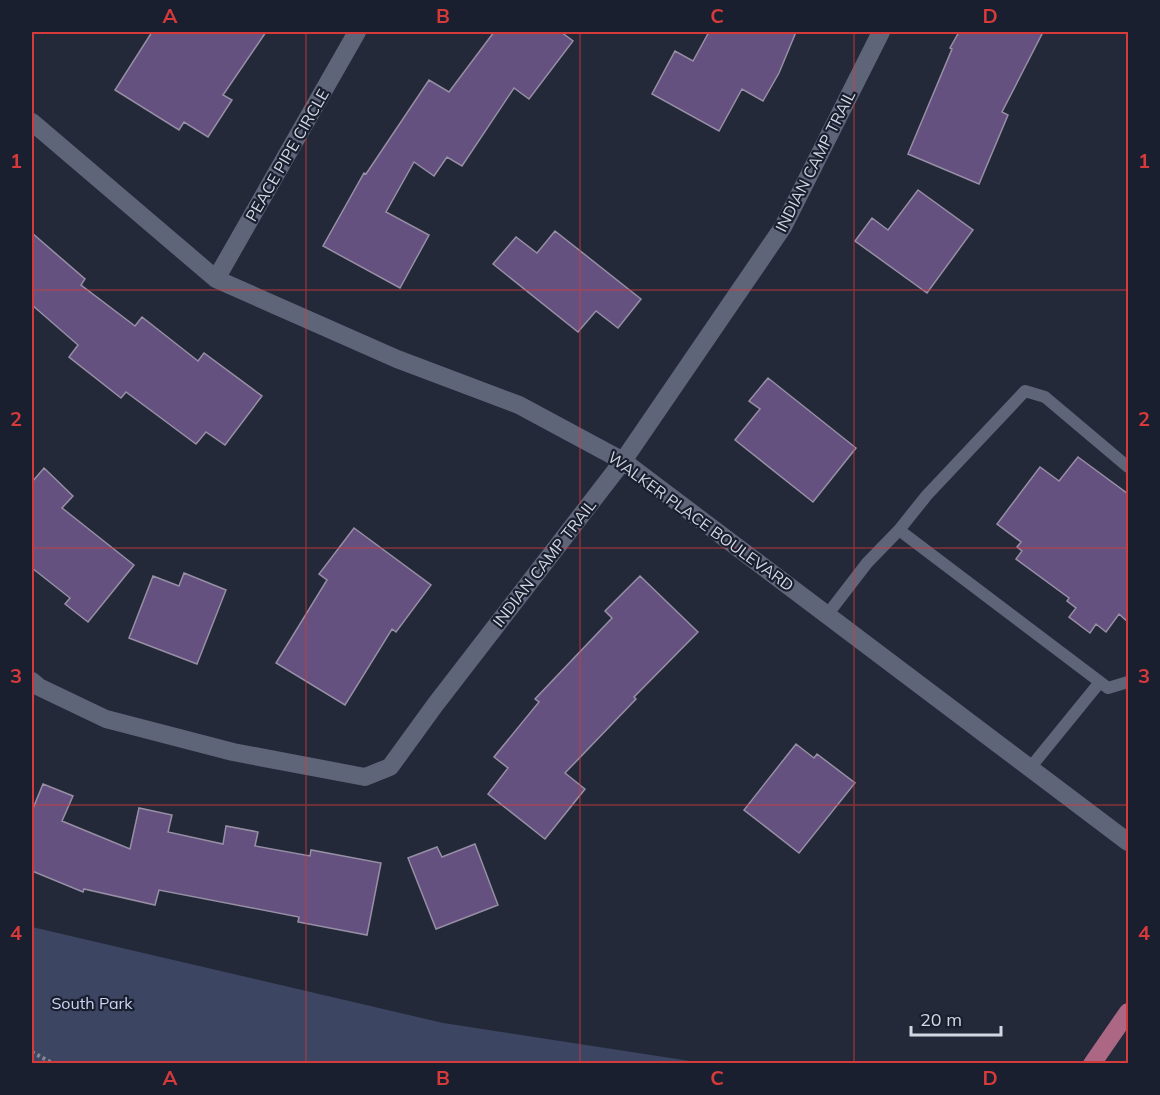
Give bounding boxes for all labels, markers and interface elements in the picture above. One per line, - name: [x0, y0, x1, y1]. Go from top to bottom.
- text: A: [163, 3, 178, 28]
- text: B: [436, 3, 450, 28]
- text: C: [710, 3, 724, 28]
- text: D: [982, 3, 998, 28]
- street label: PEACE PIPE CIRCLE: [241, 85, 333, 225]
- street label: INDIAN CAMP TRAIL: [771, 87, 859, 235]
- text: 1: [10, 148, 22, 173]
- text: 1: [1138, 148, 1150, 173]
- text: 2: [10, 406, 22, 431]
- text: 2: [1138, 406, 1150, 431]
- street label: WALKER PLACE BOULEVARD: [604, 447, 798, 595]
- street label: INDIAN CAMP TRAIL: [488, 495, 600, 631]
- text: 3: [10, 663, 22, 688]
- text: 3: [1138, 663, 1150, 688]
- text: 4: [10, 920, 22, 945]
- text: 4: [1138, 920, 1150, 945]
- park label: South Park: [51, 993, 133, 1013]
- scale bar: [911, 999, 1001, 1037]
- text: 20 m: [920, 1008, 962, 1031]
- text: A: [163, 1065, 178, 1090]
- text: B: [436, 1065, 450, 1090]
- text: C: [710, 1065, 724, 1090]
- text: D: [982, 1065, 998, 1090]

